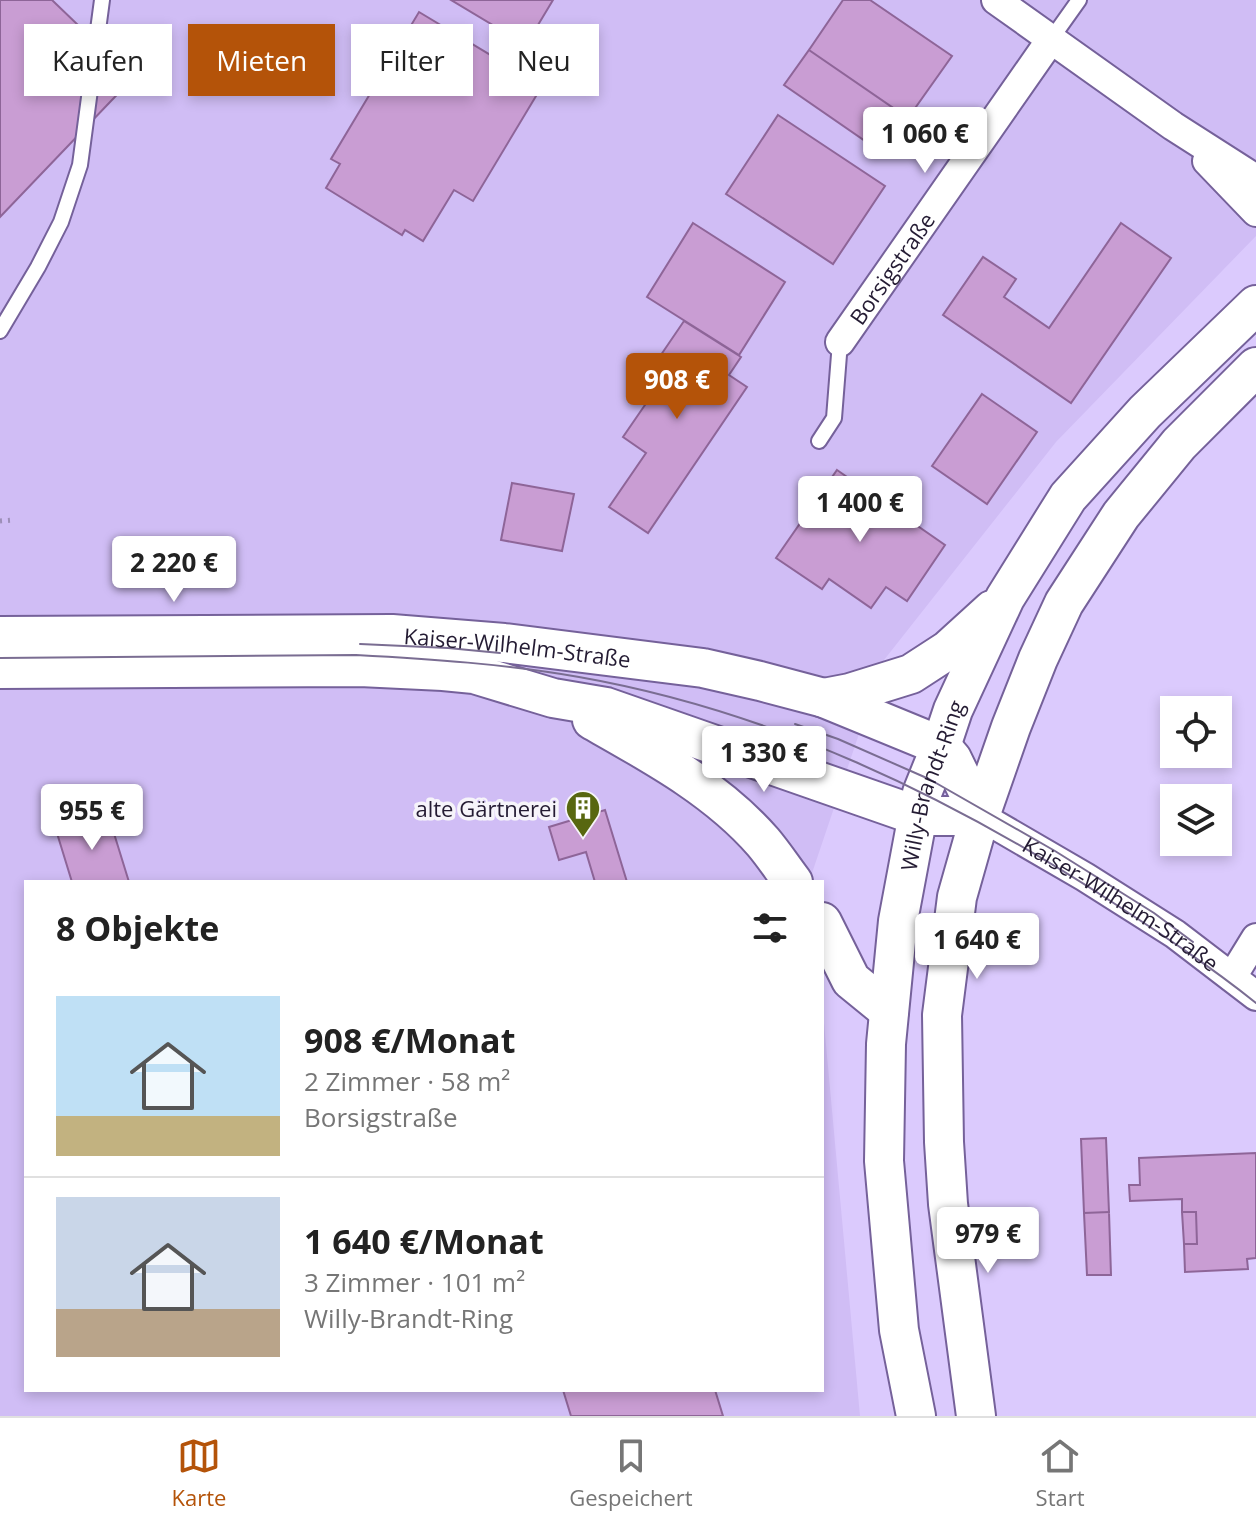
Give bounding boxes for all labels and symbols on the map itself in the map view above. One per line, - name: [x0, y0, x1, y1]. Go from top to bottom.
- pin: 1 060 €: [851, 107, 999, 175]
- street label: Borsigstraße: [842, 206, 941, 330]
- pin: 908 €: [621, 353, 733, 421]
- pin: 1 400 €: [786, 476, 934, 544]
- pin: 2 220 €: [100, 536, 248, 604]
- street label: Kaiser-Wilhelm-Straße: [403, 620, 632, 674]
- street label: Willy-Brandt-Ring: [893, 695, 971, 873]
- pin: 1 330 €: [690, 726, 838, 794]
- pin: 955 €: [36, 784, 148, 852]
- building icon: alte Gärtnerei: [564, 789, 602, 839]
- place label: alte Gärtnerei: [416, 793, 557, 823]
- street label: Kaiser-Wilhelm-Straße: [1018, 829, 1225, 977]
- pin: 1 640 €: [903, 913, 1051, 981]
- pin: 979 €: [932, 1207, 1044, 1275]

